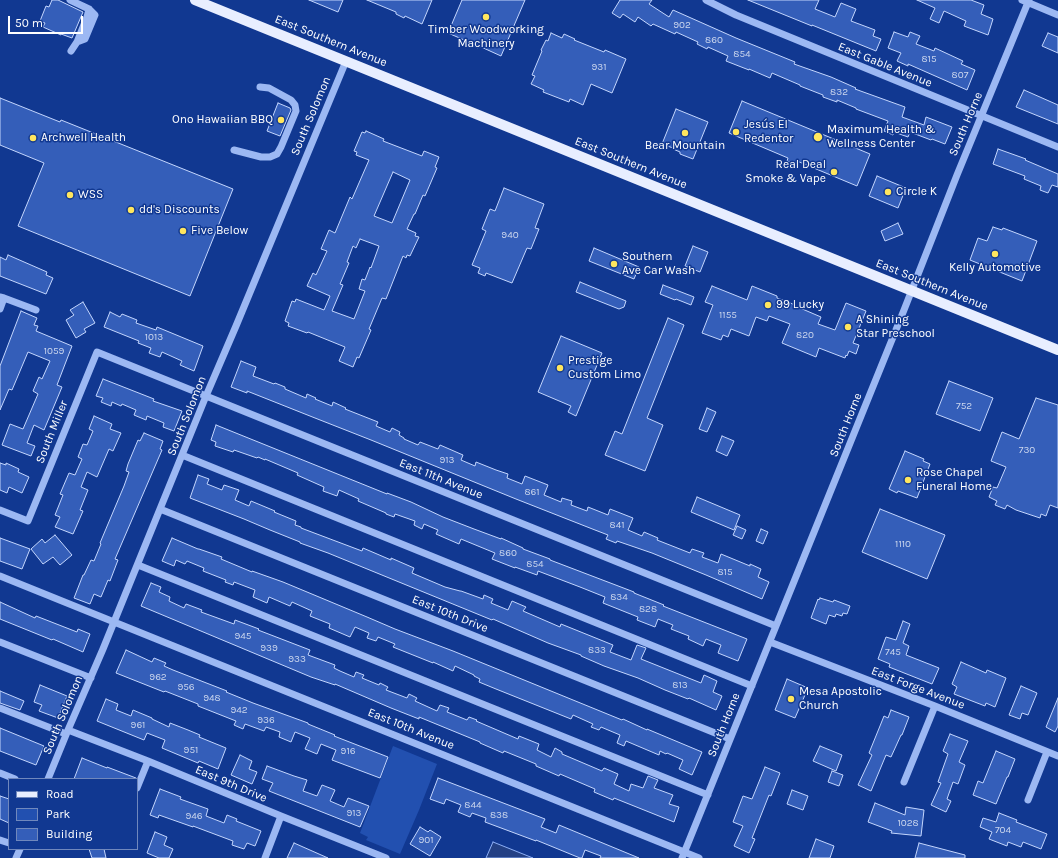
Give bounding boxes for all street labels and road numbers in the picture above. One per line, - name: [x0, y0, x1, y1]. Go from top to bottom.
- street label: East Southern Avenue: [273, 12, 389, 70]
- street label: East Gable Avenue: [836, 40, 934, 90]
- street label: South Solomon: [288, 74, 334, 158]
- street label: South Horne: [946, 90, 986, 158]
- street label: East Southern Avenue: [573, 134, 689, 192]
- street label: East Southern Avenue: [874, 256, 990, 314]
- street label: South Solomon: [165, 374, 209, 458]
- street label: South Horne: [827, 391, 865, 459]
- street label: South Miller: [33, 398, 71, 466]
- street label: East 11th Avenue: [397, 456, 485, 502]
- street label: East 10th Drive: [410, 592, 490, 636]
- street label: East Forge Avenue: [869, 664, 967, 712]
- street label: South Solomon: [40, 673, 86, 757]
- street label: South Horne: [705, 691, 743, 759]
- street label: East 10th Avenue: [366, 705, 456, 753]
- street label: East 9th Drive: [193, 762, 269, 806]

